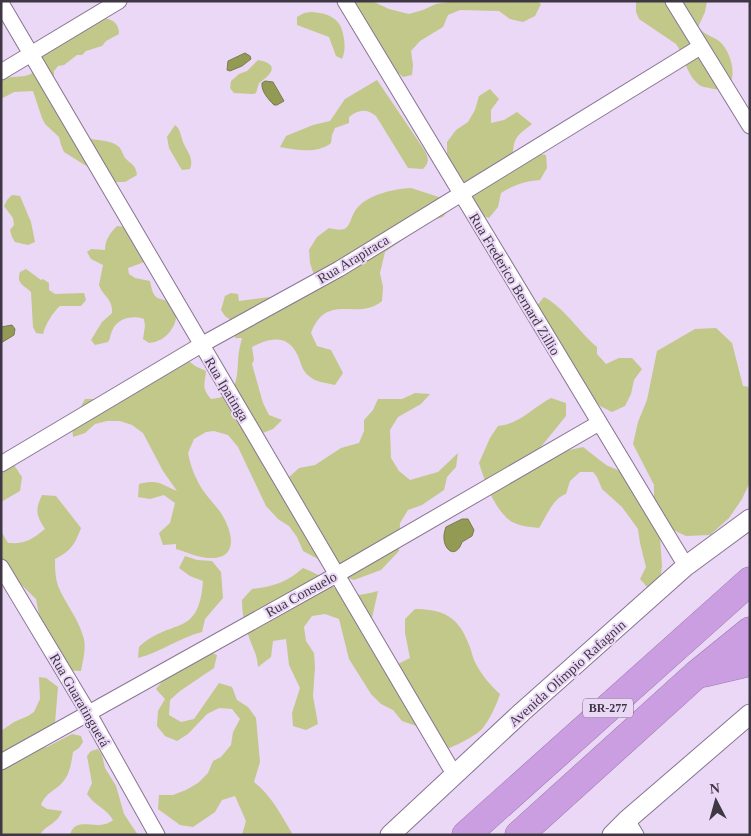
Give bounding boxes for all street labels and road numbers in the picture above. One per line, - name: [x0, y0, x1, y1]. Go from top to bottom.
- street label: Rua Frederico Bernard Zillio: [466, 211, 563, 358]
- street label: Rua Arapiraca: [315, 232, 392, 287]
- street label: Rua Ipatinga: [202, 355, 252, 425]
- street label: Rua Consuelo: [263, 569, 339, 620]
- street label: Avenida Olímpio Rafagnin: [506, 617, 629, 730]
- street label: Rua Guaratinguetá: [47, 651, 113, 750]
- road number: BR-277: [583, 698, 633, 718]

